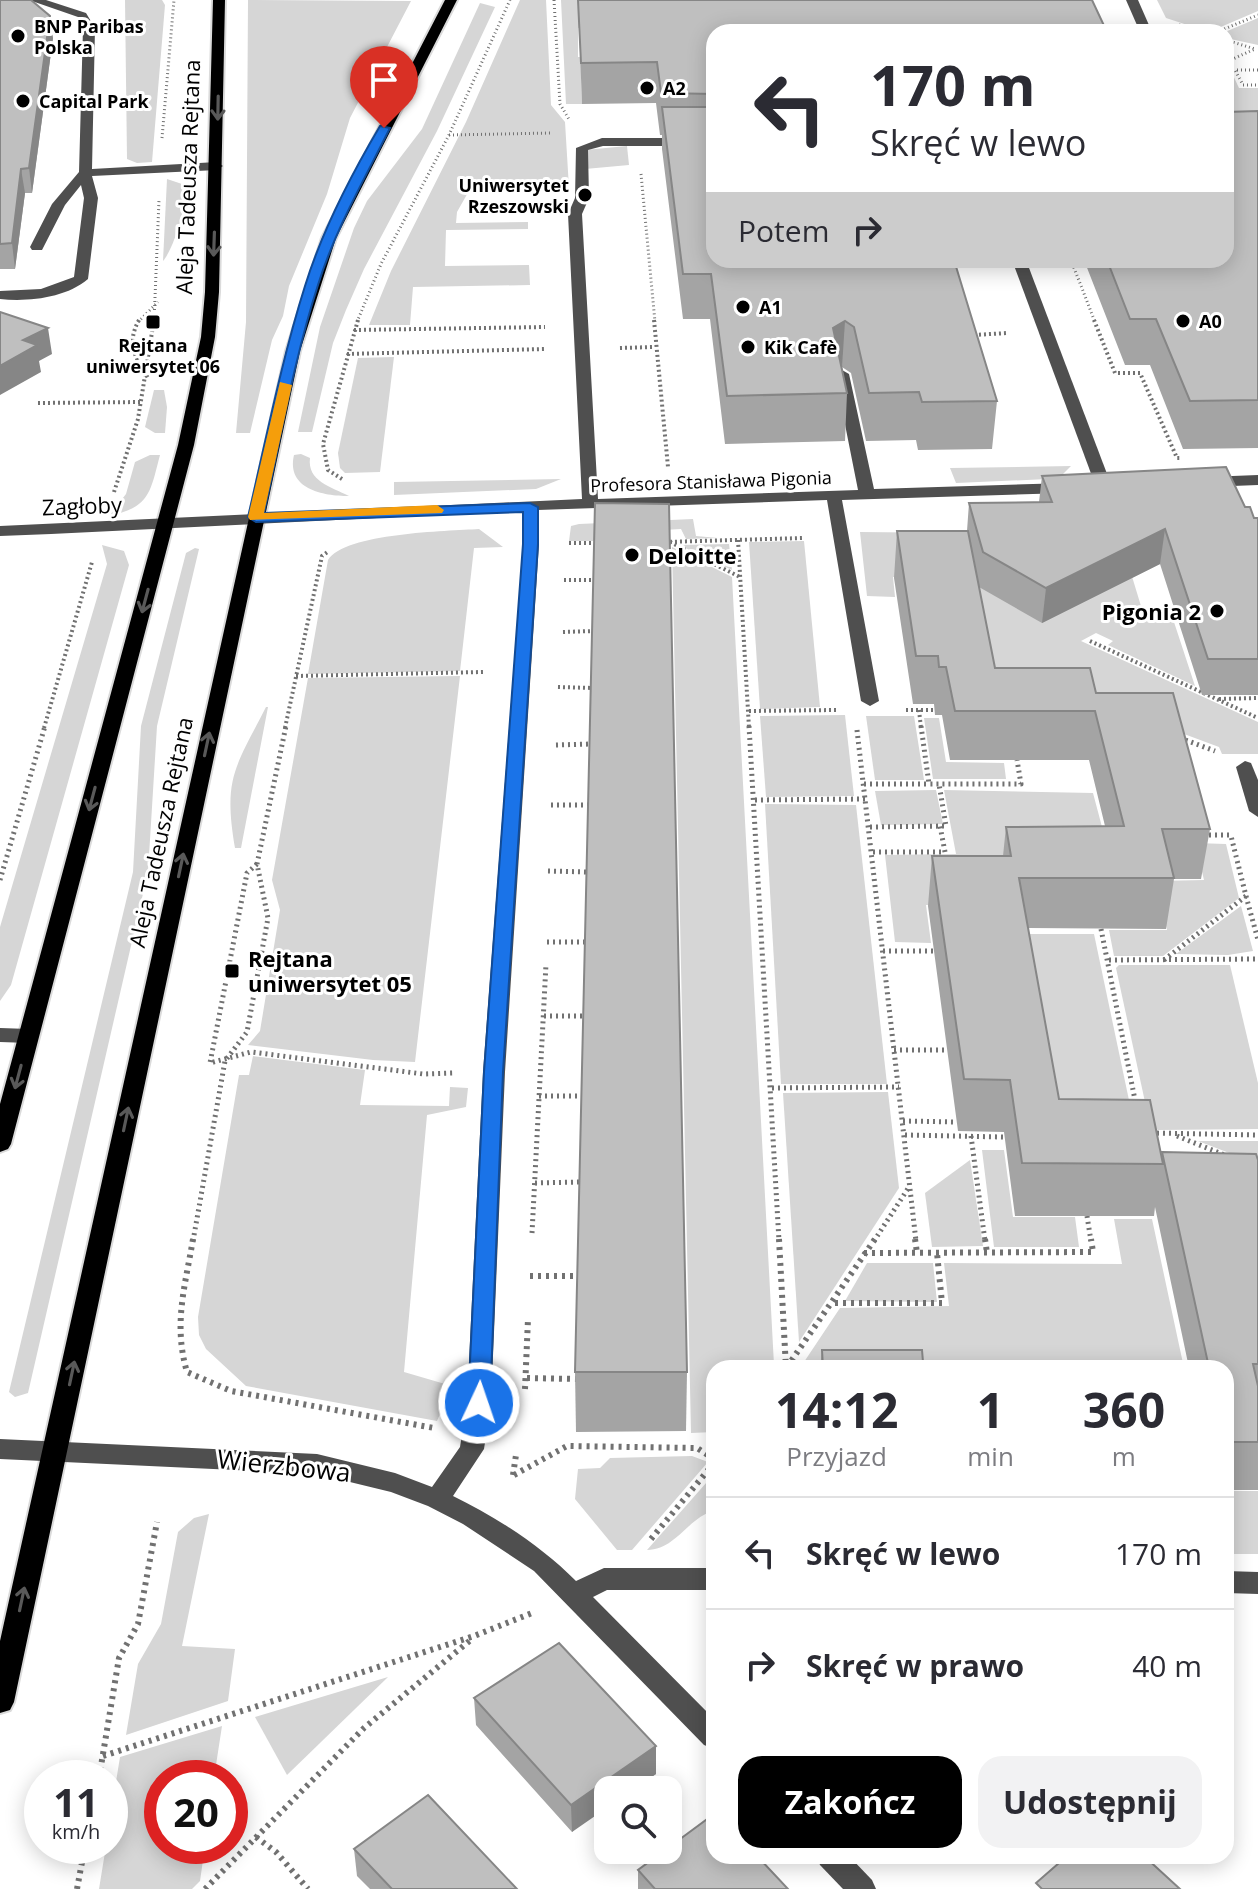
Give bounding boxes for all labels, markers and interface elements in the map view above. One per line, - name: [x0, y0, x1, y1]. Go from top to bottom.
- place label: BNP Paribas Polska: [34, 14, 144, 59]
- marker: BNP Paribas Polska: [9, 27, 27, 45]
- pin: [350, 46, 418, 128]
- text: 170 m: [870, 46, 1036, 122]
- icon: left: [738, 56, 842, 160]
- icon: arrive: [362, 58, 406, 102]
- street label: Aleja Tadeusza Rejtana: [168, 59, 206, 295]
- place label: A2: [663, 76, 686, 100]
- marker: A2: [638, 79, 656, 97]
- place label: Capital Park: [39, 89, 149, 113]
- marker: Capital Park: [14, 92, 32, 110]
- one-way arrow: [210, 94, 225, 121]
- text: Skręć w lewo: [870, 118, 1086, 167]
- place label: Uniwersytet Rzeszowski: [458, 173, 569, 218]
- marker: Uniwersytet Rzeszowski: [576, 186, 594, 204]
- icon: right: [845, 208, 889, 252]
- text: Potem: [738, 210, 829, 251]
- one-way arrow: [207, 230, 222, 257]
- place label: A1: [759, 295, 782, 319]
- marker: A1: [734, 298, 752, 316]
- place label: A0: [1199, 309, 1222, 333]
- marker: A0: [1174, 312, 1192, 330]
- marker: Rejtana uniwersytet 06: [144, 313, 162, 331]
- place label: Rejtana uniwersytet 06: [86, 333, 220, 378]
- place label: Kik Cafè: [764, 335, 837, 359]
- marker: Kik Cafè: [739, 338, 757, 356]
- street label: Profesora Stanisława Pigonia: [590, 465, 832, 497]
- street label: Zagłoby: [41, 489, 123, 521]
- place label: Deloitte: [648, 540, 736, 570]
- marker: Deloitte: [623, 546, 641, 564]
- one-way arrow: [136, 587, 151, 613]
- place label: Pigonia 2: [1102, 596, 1201, 626]
- marker: Pigonia 2: [1208, 602, 1226, 620]
- street label: Aleja Tadeusza Rejtana: [121, 714, 199, 950]
- one-way arrow: [200, 732, 215, 758]
- one-way arrow: [84, 785, 99, 811]
- one-way arrow: [174, 853, 189, 878]
- place label: Rejtana uniwersytet 05: [248, 943, 412, 998]
- marker: Rejtana uniwersytet 05: [223, 962, 241, 980]
- one-way arrow: [9, 1063, 24, 1089]
- one-way arrow: [119, 1107, 134, 1132]
- one-way arrow: [65, 1361, 80, 1387]
- position arrow: [437, 1361, 521, 1445]
- text: 14:12: [775, 1377, 898, 1442]
- text: 1: [977, 1377, 1004, 1442]
- text: 360: [1083, 1377, 1165, 1442]
- text: Przyjazd: [786, 1438, 887, 1474]
- text: min: [967, 1438, 1014, 1474]
- text: m: [1112, 1438, 1136, 1474]
- street label: Wierzbowa: [215, 1440, 353, 1490]
- icon: left: [738, 1531, 782, 1575]
- text: Skręć w lewo: [806, 1533, 1000, 1574]
- text: 170 m: [1115, 1533, 1202, 1574]
- one-way arrow: [15, 1586, 30, 1612]
- icon: right: [738, 1643, 782, 1687]
- text: Skręć w prawo: [806, 1645, 1024, 1686]
- text: 40 m: [1132, 1645, 1202, 1686]
- button: Zakończ: [738, 1756, 962, 1848]
- button: Udostępnij: [978, 1756, 1202, 1848]
- speed limit sign: 20: [144, 1760, 248, 1864]
- text: 11: [53, 1774, 99, 1829]
- map controls: [594, 1776, 682, 1864]
- button: search: [594, 1776, 682, 1864]
- text: km/h: [52, 1818, 100, 1845]

